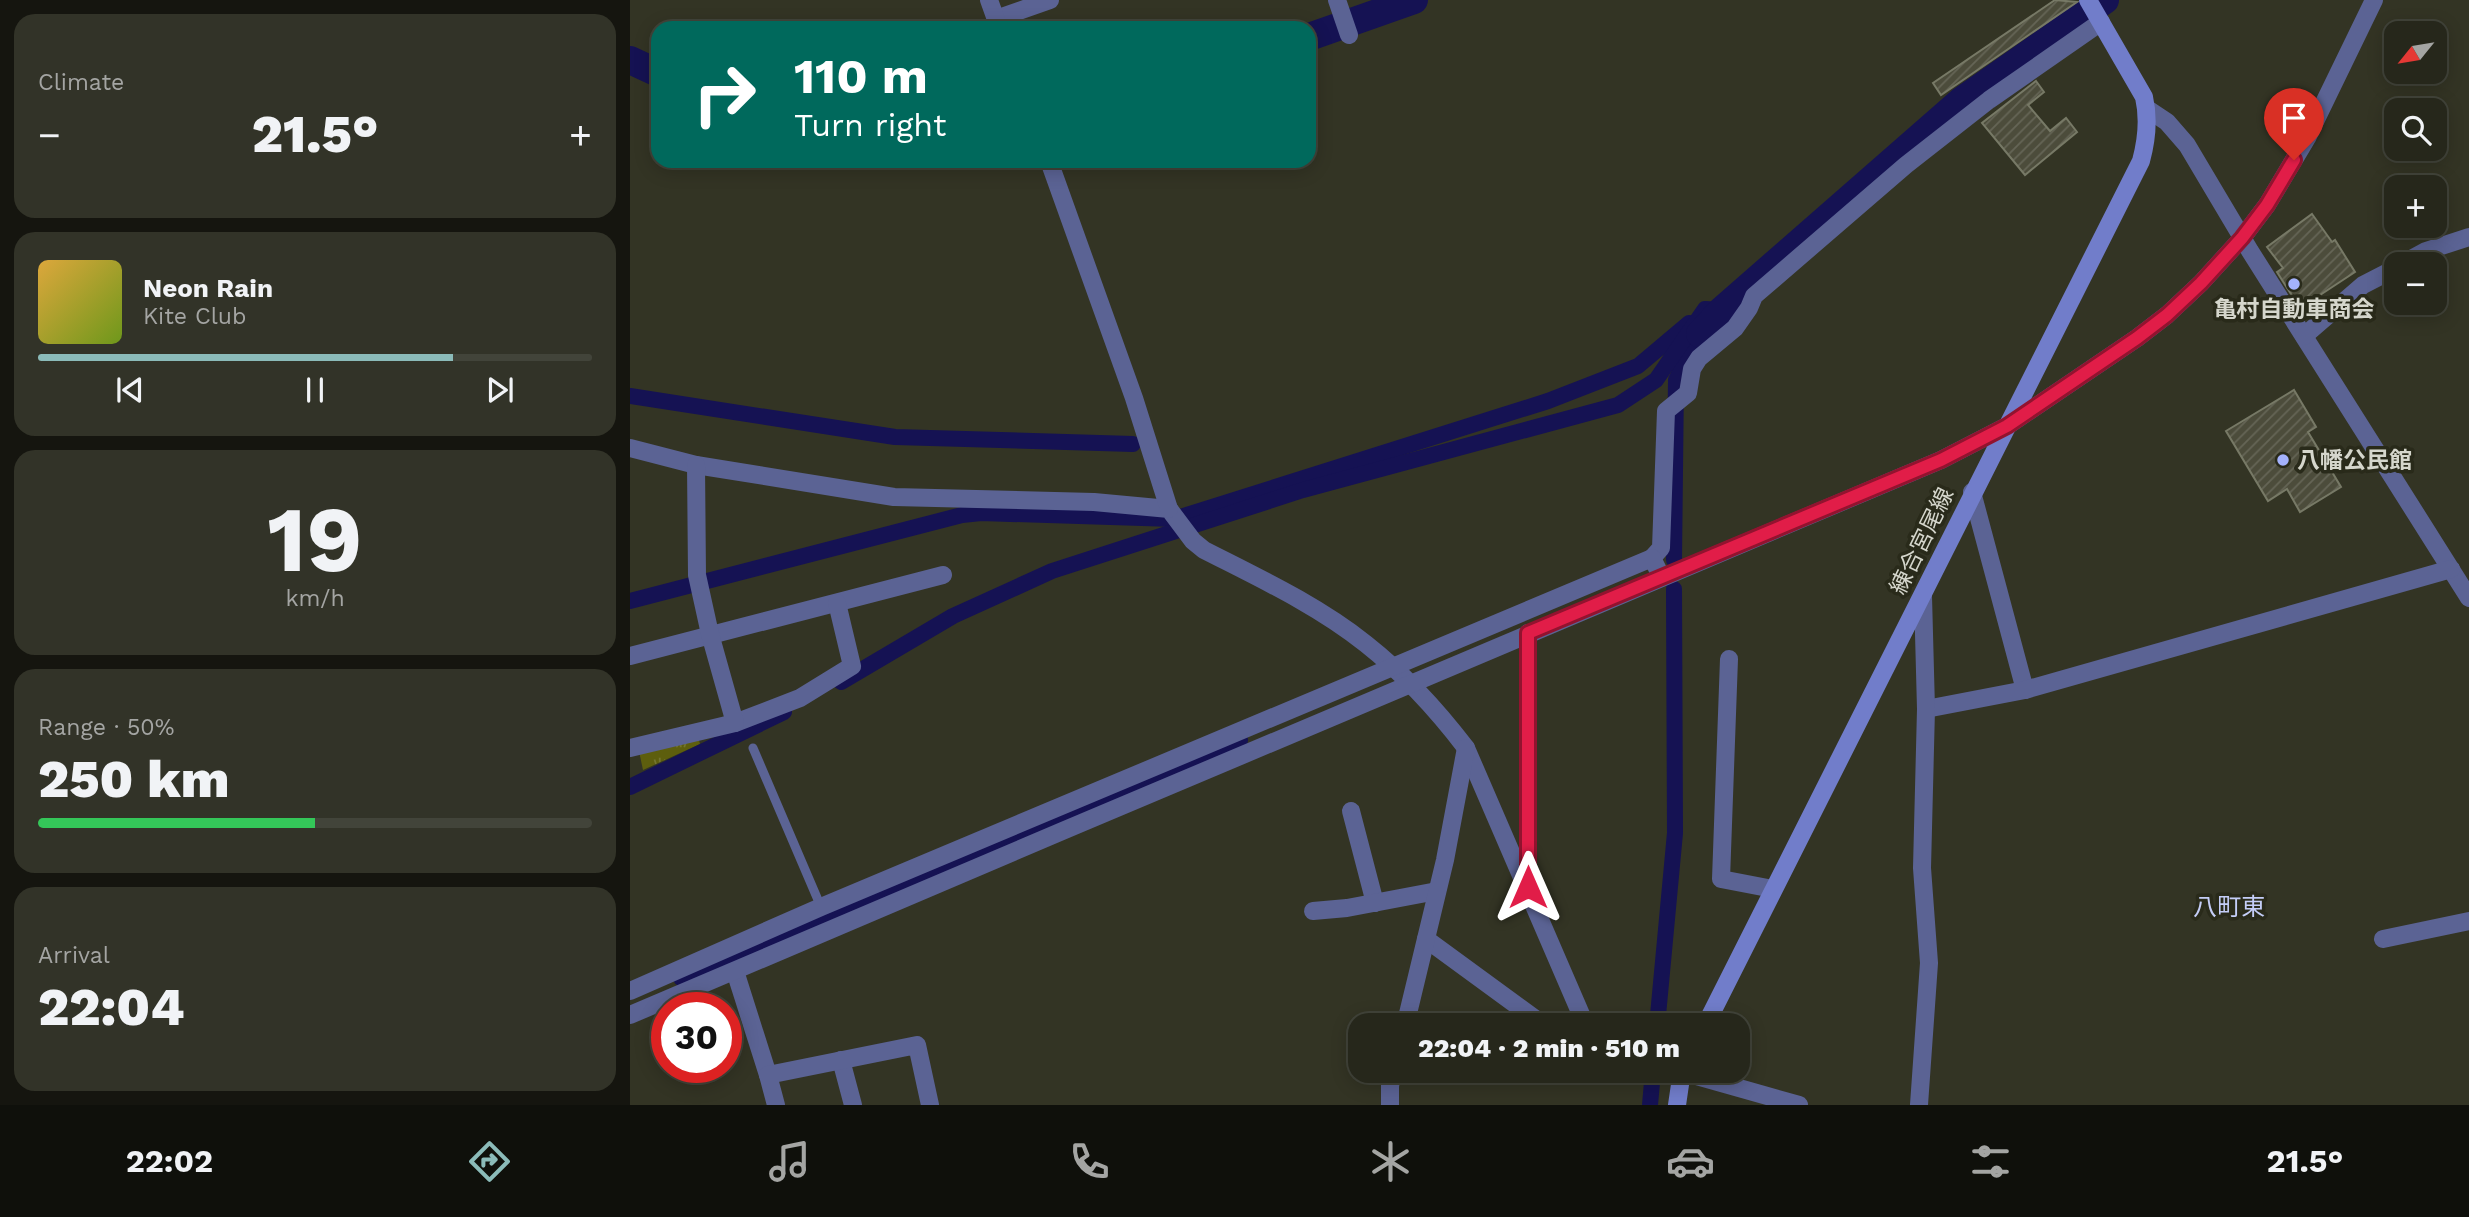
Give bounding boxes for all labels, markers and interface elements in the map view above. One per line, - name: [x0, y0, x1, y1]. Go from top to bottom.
- north arrow: [2384, 21, 2446, 84]
- map controls: [2384, 21, 2447, 315]
- text: 110 m: [794, 47, 928, 105]
- icon: right: [679, 49, 770, 140]
- text: Climate: [38, 69, 124, 96]
- pin: [2264, 88, 2324, 160]
- button: search: [2384, 98, 2447, 161]
- icon: arrive: [2275, 99, 2313, 137]
- text: 21.5°: [252, 104, 378, 165]
- text: Turn right: [794, 106, 946, 144]
- text: −: [38, 113, 61, 157]
- text: +: [569, 113, 592, 157]
- button: +: [2384, 175, 2447, 238]
- button: −: [2384, 252, 2447, 315]
- text: Neon Rain: [143, 273, 273, 303]
- marker: 亀村自動車商会: [2286, 276, 2302, 292]
- place label: 亀村自動車商会: [2214, 296, 2375, 323]
- text: Kite Club: [143, 303, 246, 330]
- icon: previous: [111, 371, 149, 409]
- icon: pause: [296, 371, 334, 409]
- icon: next: [481, 371, 519, 409]
- place label: 八幡公民館: [2297, 447, 2412, 474]
- marker: 八幡公民館: [2275, 452, 2291, 468]
- street label: 練合宮尾線: [1885, 483, 1959, 599]
- text: 19: [267, 486, 363, 593]
- text: km/h: [285, 585, 345, 612]
- text: Range · 50%: [38, 714, 174, 741]
- text: 250 km: [38, 749, 229, 810]
- position arrow: [1491, 850, 1565, 924]
- district label: 八町東: [2193, 893, 2265, 921]
- text: Arrival: [38, 942, 110, 969]
- text: 22:04: [38, 977, 184, 1038]
- speed limit sign: 30: [651, 992, 742, 1083]
- text: 22:04 · 2 min · 510 m: [1418, 1033, 1680, 1063]
- icon: directions: [465, 1137, 514, 1186]
- icon: music: [765, 1137, 814, 1186]
- icon: phone: [1065, 1137, 1114, 1186]
- icon: climate: [1366, 1137, 1415, 1186]
- icon: car: [1666, 1137, 1715, 1186]
- icon: filters: [1966, 1137, 2015, 1186]
- text: 22:02: [126, 1142, 213, 1180]
- text: 21.5°: [2267, 1142, 2343, 1180]

